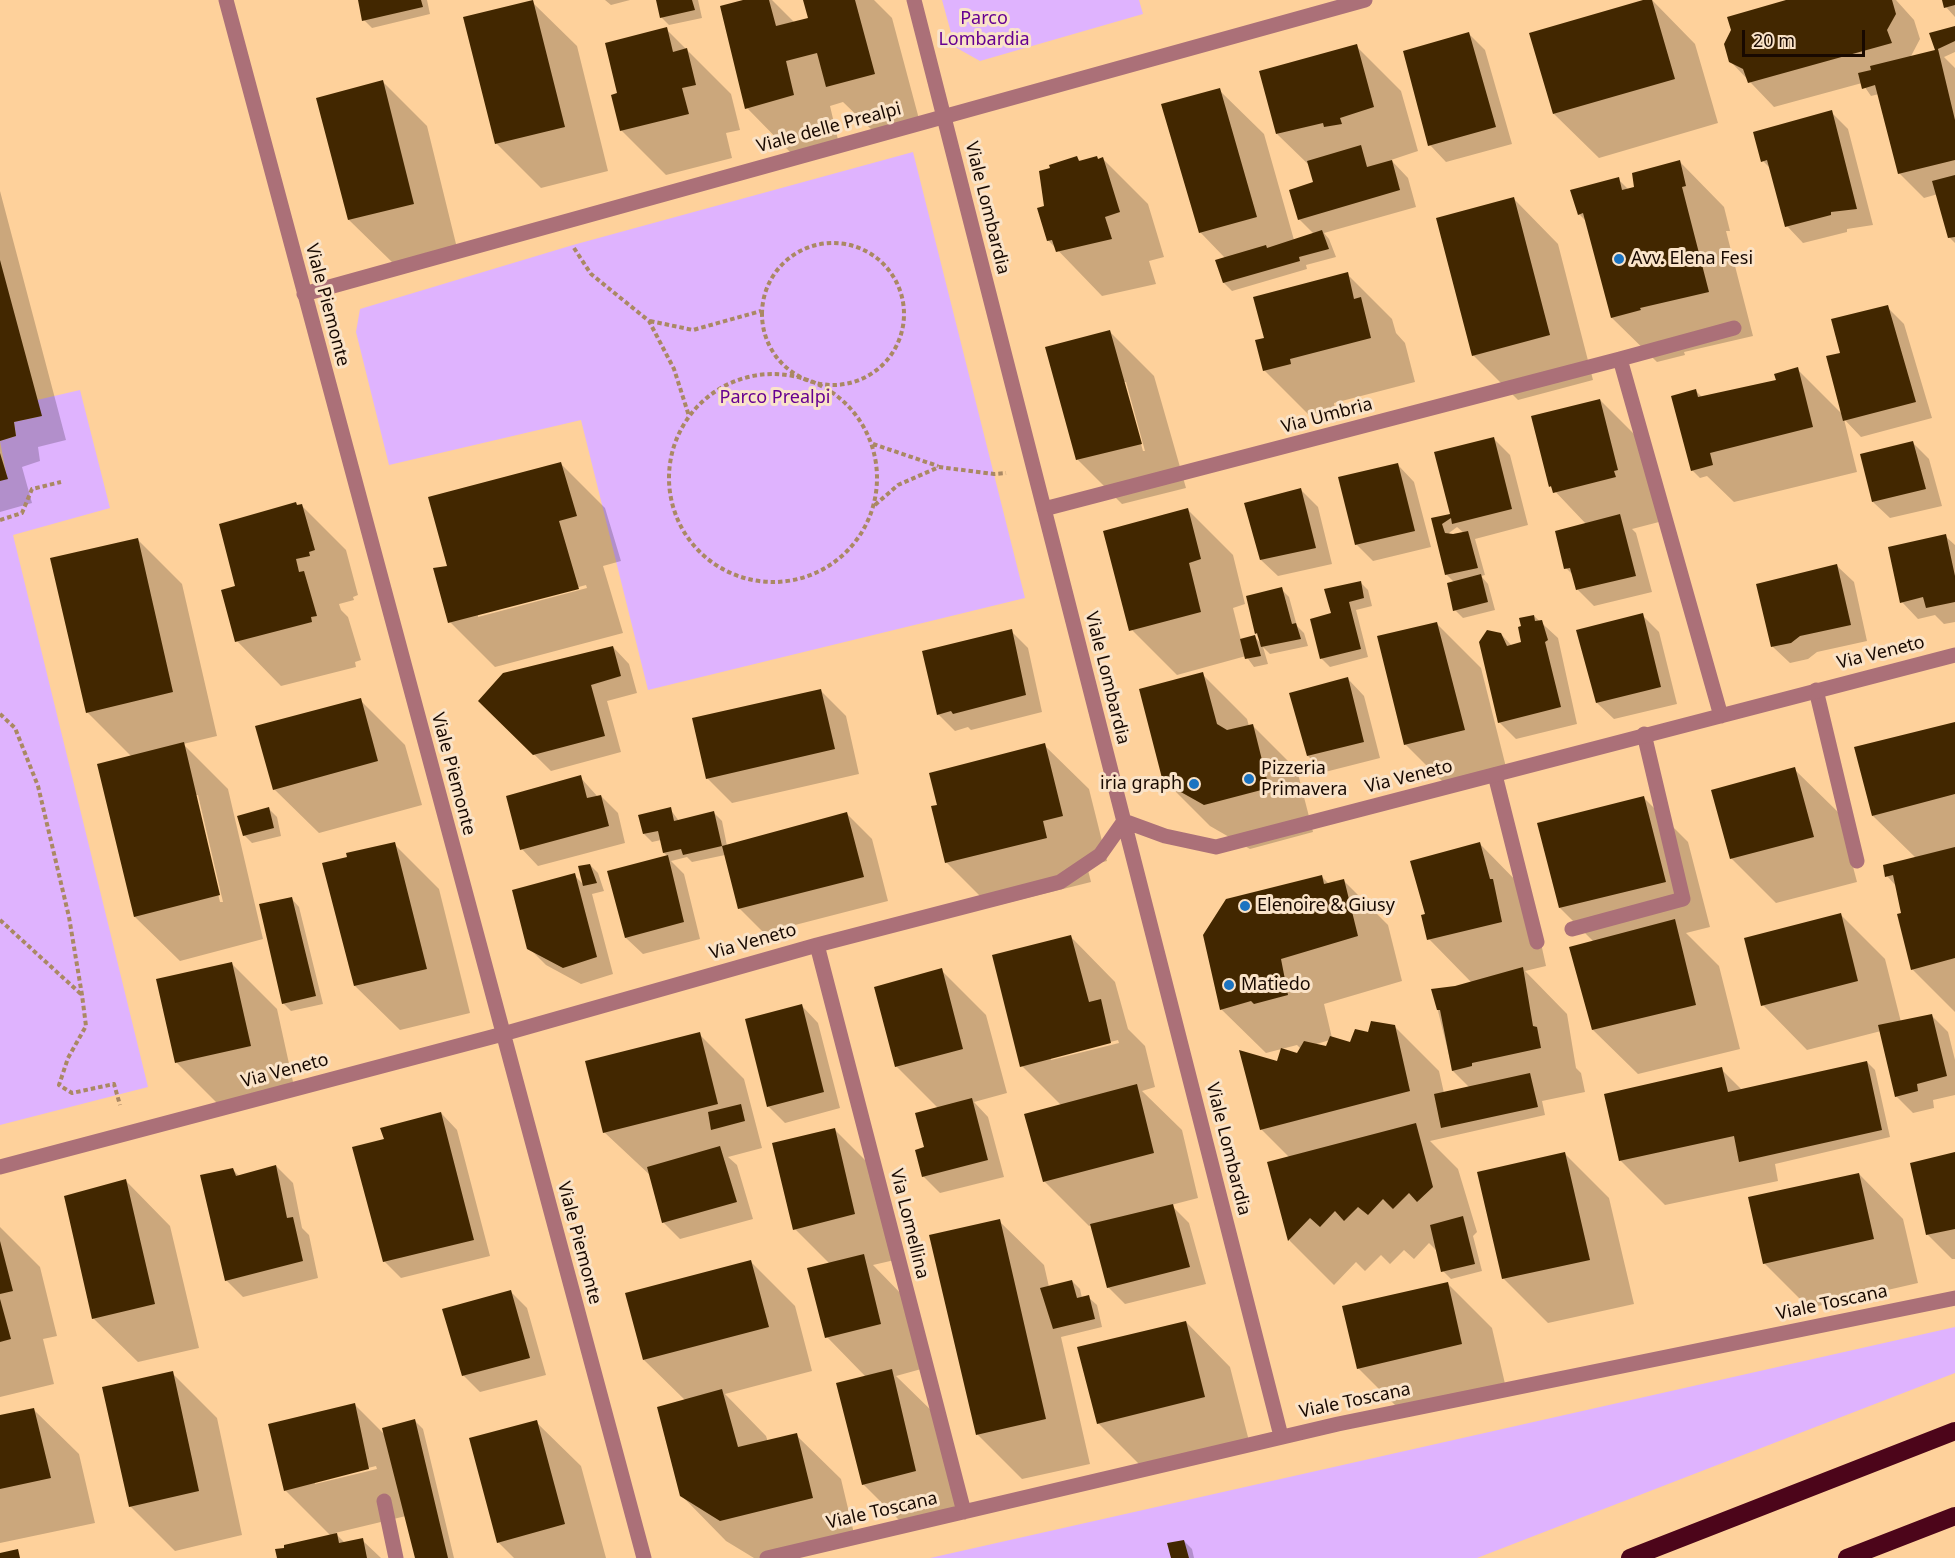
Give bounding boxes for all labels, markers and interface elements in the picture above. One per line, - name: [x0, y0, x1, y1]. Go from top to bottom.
- park label: Parco Lombardia: [938, 8, 1030, 50]
- scale bar: [1745, 18, 1868, 56]
- text: 20 m: [1753, 28, 1795, 52]
- street label: Viale delle Prealpi: [754, 98, 904, 158]
- street label: Viale Lombardia: [960, 139, 1014, 277]
- street label: Viale Piemonte: [300, 241, 354, 369]
- place label: Avv. Elena Fesi: [1631, 248, 1753, 270]
- marker: Avv. Elena Fesi: [1612, 252, 1626, 266]
- park label: Parco Prealpi: [720, 387, 830, 409]
- street label: Via Umbria: [1279, 393, 1375, 439]
- street label: Viale Lombardia: [1080, 609, 1134, 747]
- street label: Via Veneto: [1835, 632, 1927, 674]
- street label: Viale Piemonte: [426, 710, 480, 838]
- street label: Via Veneto: [1363, 756, 1455, 798]
- place label: Pizzeria Primavera: [1261, 758, 1347, 800]
- marker: Pizzeria Primavera: [1242, 772, 1256, 786]
- place label: iria graph: [1100, 773, 1182, 795]
- marker: iria graph: [1187, 777, 1201, 791]
- place label: Elenoire & Giusy: [1257, 895, 1395, 917]
- marker: Elenoire & Giusy: [1238, 899, 1252, 913]
- street label: Via Veneto: [707, 919, 799, 965]
- place label: Matiedo: [1241, 974, 1311, 996]
- marker: Matiedo: [1222, 978, 1236, 992]
- street label: Via Veneto: [239, 1049, 331, 1093]
- street label: Viale Lombardia: [1201, 1080, 1255, 1218]
- street label: Via Lomellina: [885, 1167, 933, 1281]
- street label: Viale Piemonte: [552, 1179, 606, 1307]
- street label: Viale Toscana: [1774, 1281, 1890, 1325]
- street label: Viale Toscana: [1297, 1379, 1413, 1423]
- street label: Viale Toscana: [824, 1488, 940, 1534]

